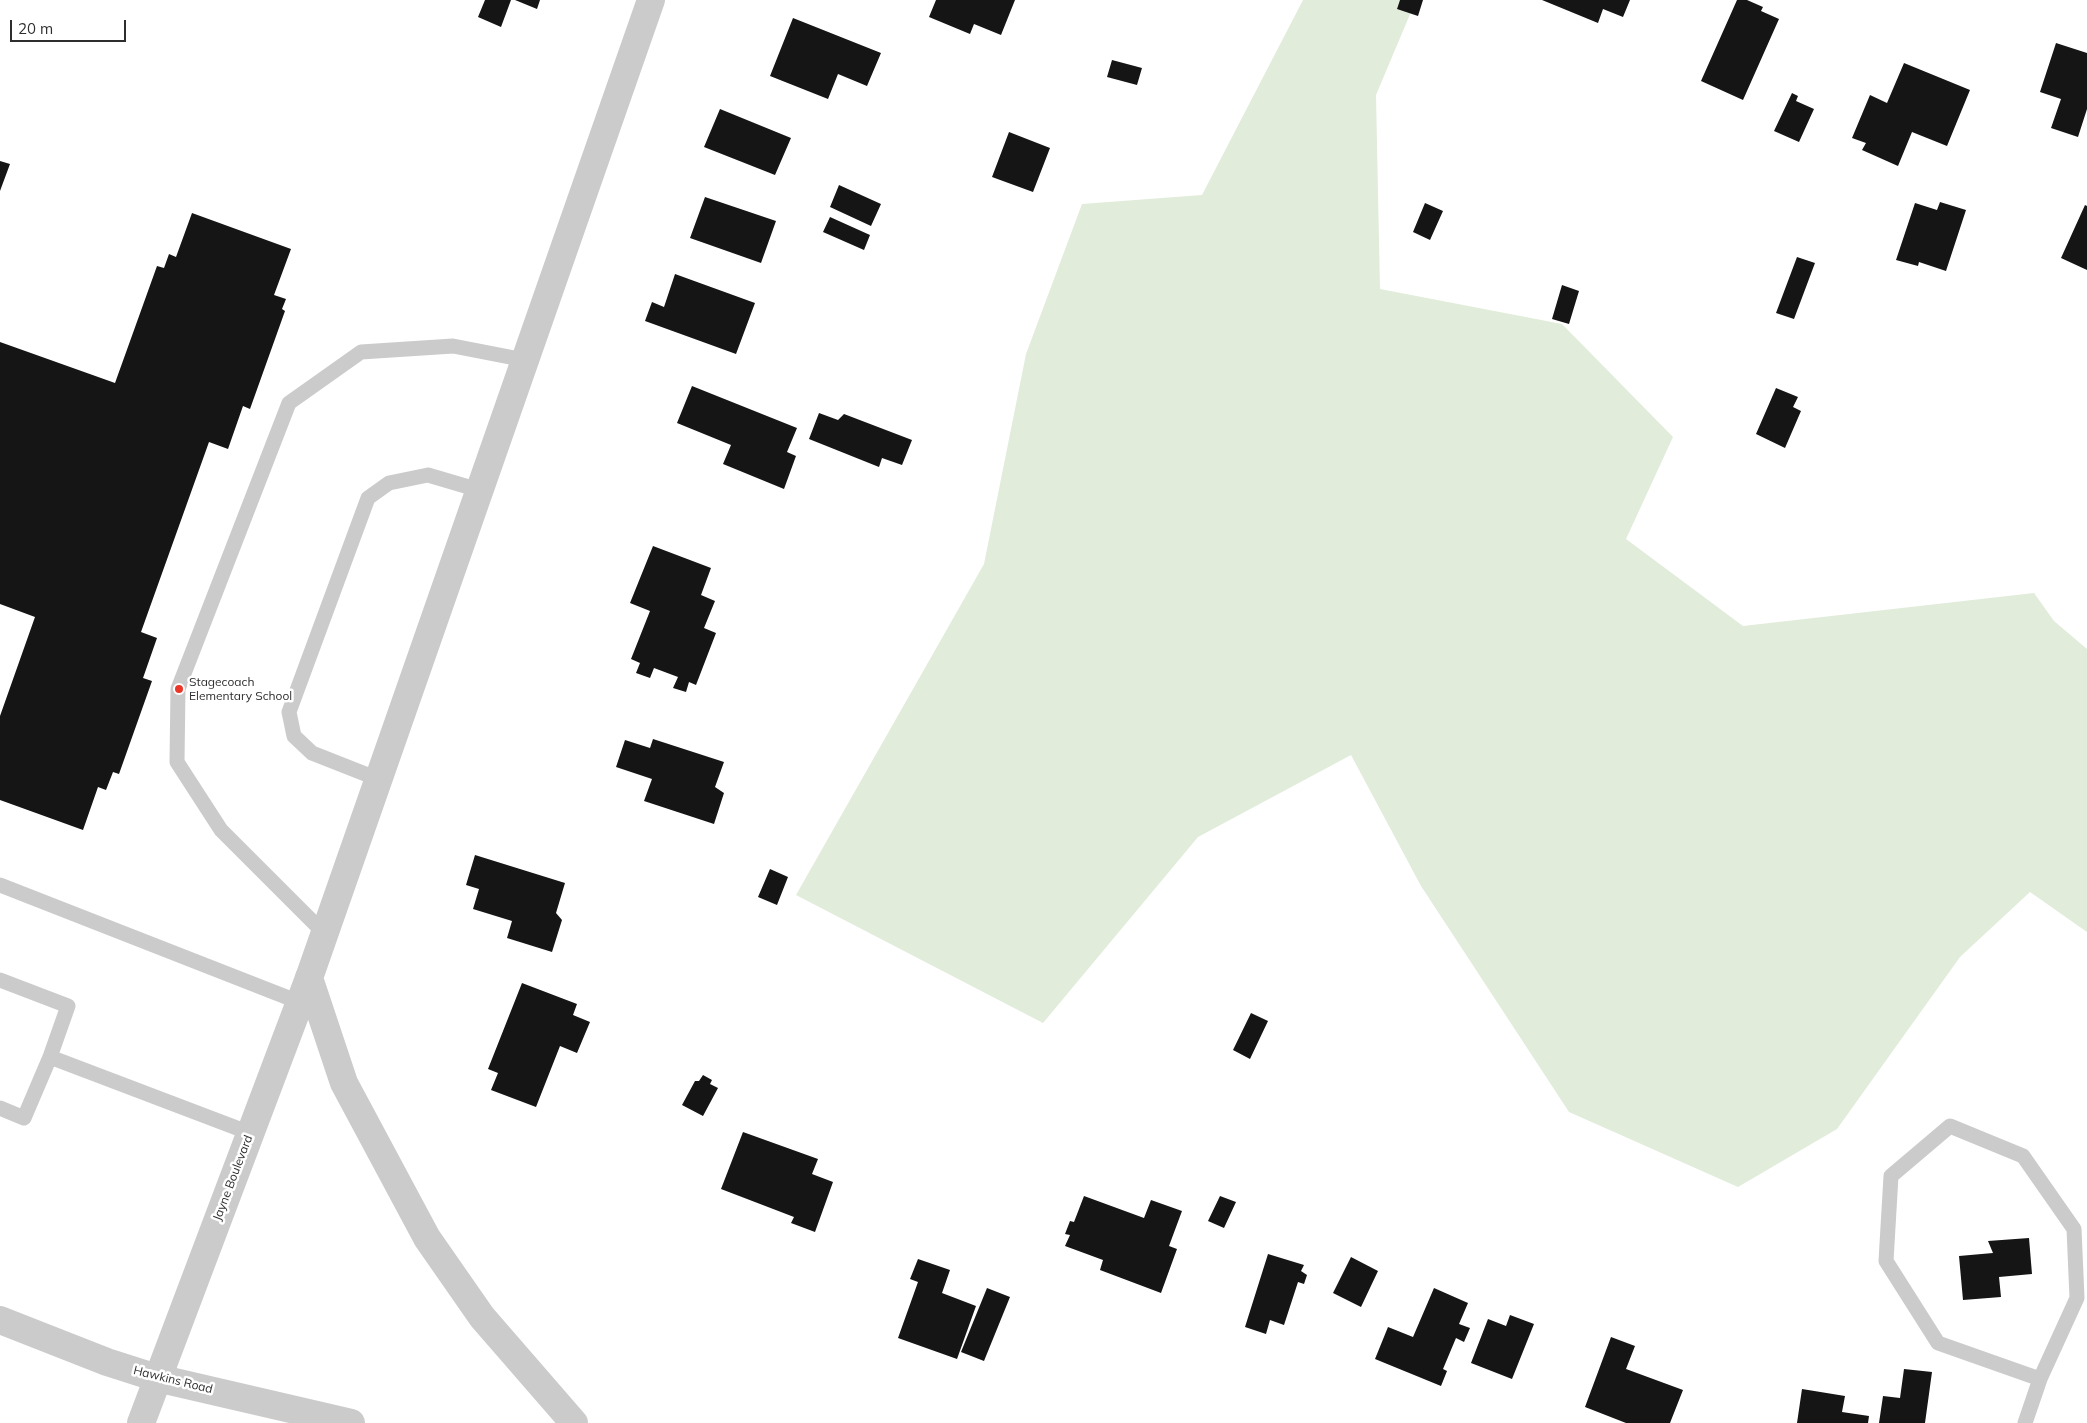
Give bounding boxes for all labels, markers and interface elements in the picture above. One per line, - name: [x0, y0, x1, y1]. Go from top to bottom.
- scale bar: [12, 10, 129, 42]
- text: 20 m: [18, 19, 53, 38]
- place label: Stagecoach Elementary School: [189, 675, 292, 703]
- marker: Stagecoach Elementary School: [173, 683, 185, 695]
- street label: Jayne Boulevard: [210, 1133, 256, 1223]
- street label: Hawkins Road: [132, 1363, 214, 1397]

